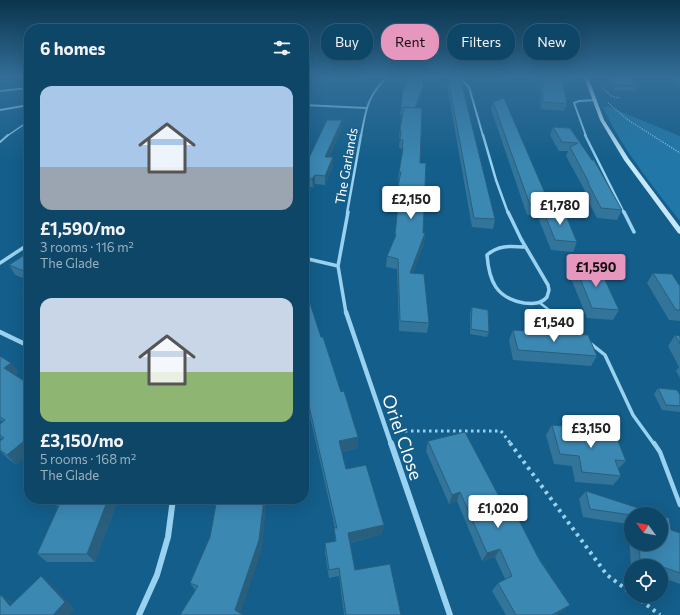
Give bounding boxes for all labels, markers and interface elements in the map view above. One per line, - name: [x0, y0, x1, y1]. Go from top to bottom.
- chip: Buy: [321, 24, 373, 60]
- chip: Rent: [381, 24, 439, 60]
- chip: Filters: [447, 24, 515, 60]
- chip: New: [523, 24, 580, 60]
- icon: filters: [271, 37, 293, 59]
- text: 6 homes: [40, 38, 105, 59]
- icon: home: [131, 112, 203, 184]
- street label: The Garlands: [331, 126, 361, 206]
- pin: £2,150: [378, 186, 444, 220]
- text: £2,150: [391, 191, 431, 207]
- pin: £1,780: [527, 192, 593, 226]
- text: £1,780: [540, 197, 580, 213]
- text: £1,590/mo: [40, 218, 125, 239]
- text: 3 rooms · 116 m²: [40, 239, 134, 255]
- pin: £1,590: [563, 254, 629, 288]
- text: The Glade: [40, 255, 99, 271]
- text: £1,590: [576, 259, 617, 275]
- pin: £1,540: [521, 309, 587, 343]
- text: £1,540: [534, 314, 574, 330]
- icon: home: [131, 324, 203, 396]
- street label: Oriel Close: [378, 391, 428, 483]
- pin: £3,150: [558, 415, 624, 449]
- text: £3,150: [571, 420, 611, 436]
- text: £3,150/mo: [40, 430, 124, 451]
- text: 5 rooms · 168 m²: [40, 451, 136, 467]
- text: The Glade: [40, 467, 99, 483]
- pin: £1,020: [465, 495, 531, 529]
- text: £1,020: [477, 500, 519, 516]
- north arrow: [624, 507, 668, 551]
- map controls: [624, 507, 668, 603]
- button: locate: [624, 559, 668, 603]

